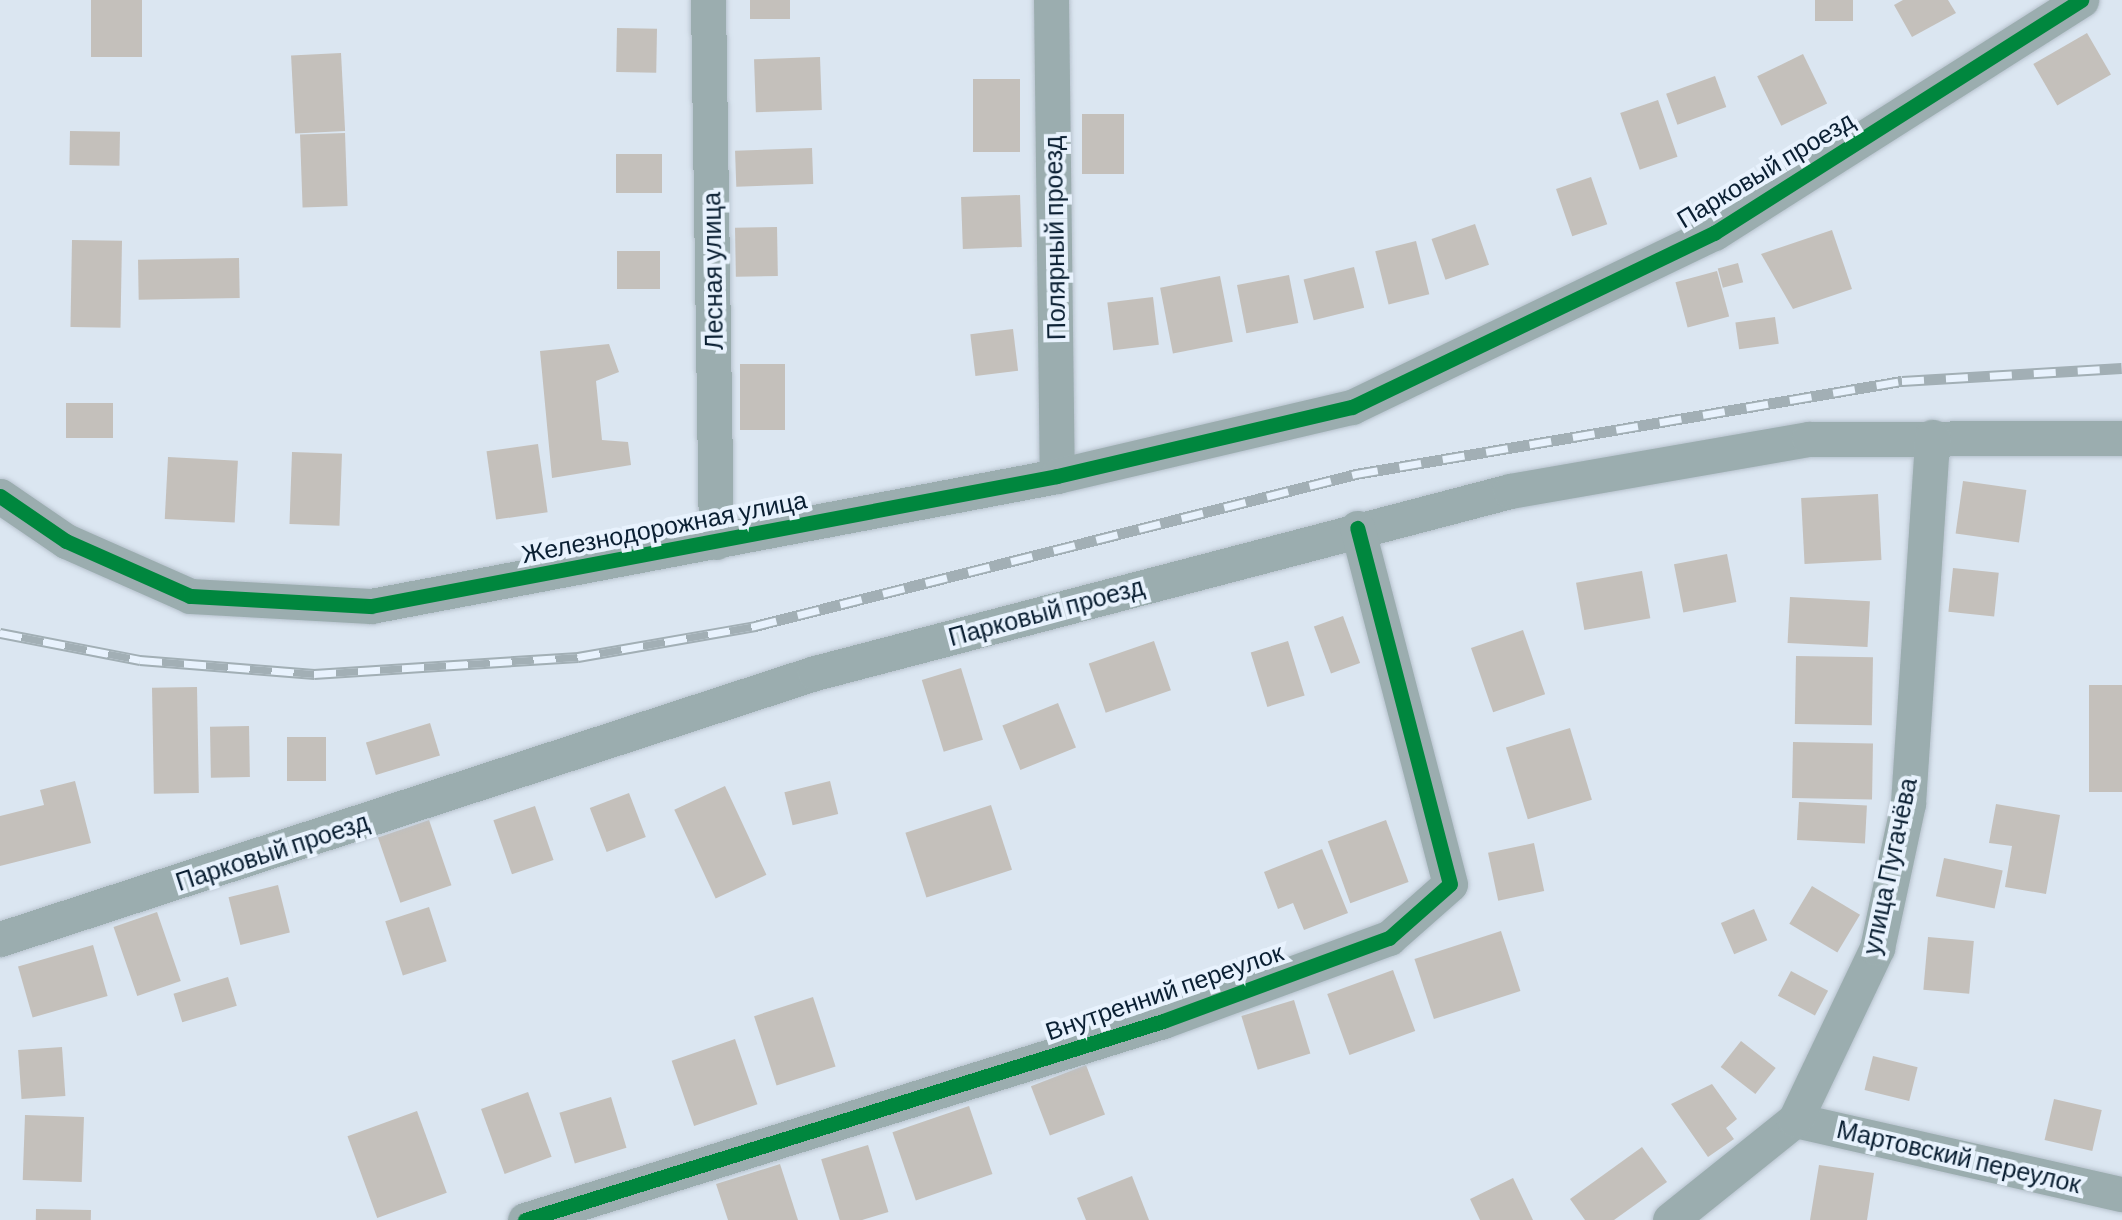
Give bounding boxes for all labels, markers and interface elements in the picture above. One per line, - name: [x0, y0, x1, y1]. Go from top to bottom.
- street label: Парковый проезд: [1671, 104, 1859, 234]
- street label: Полярный проезд: [1037, 136, 1071, 340]
- street label: Лесная улица: [696, 192, 728, 350]
- street label: Железнодорожная улица: [519, 484, 809, 568]
- street label: Парковый проезд: [945, 570, 1147, 652]
- street label: улица Пугачёва: [1856, 775, 1922, 957]
- street label: Парковый проезд: [172, 806, 372, 896]
- street label: Внутренний переулок: [1041, 936, 1287, 1046]
- street label: Мартовский переулок: [1834, 1113, 2084, 1199]

